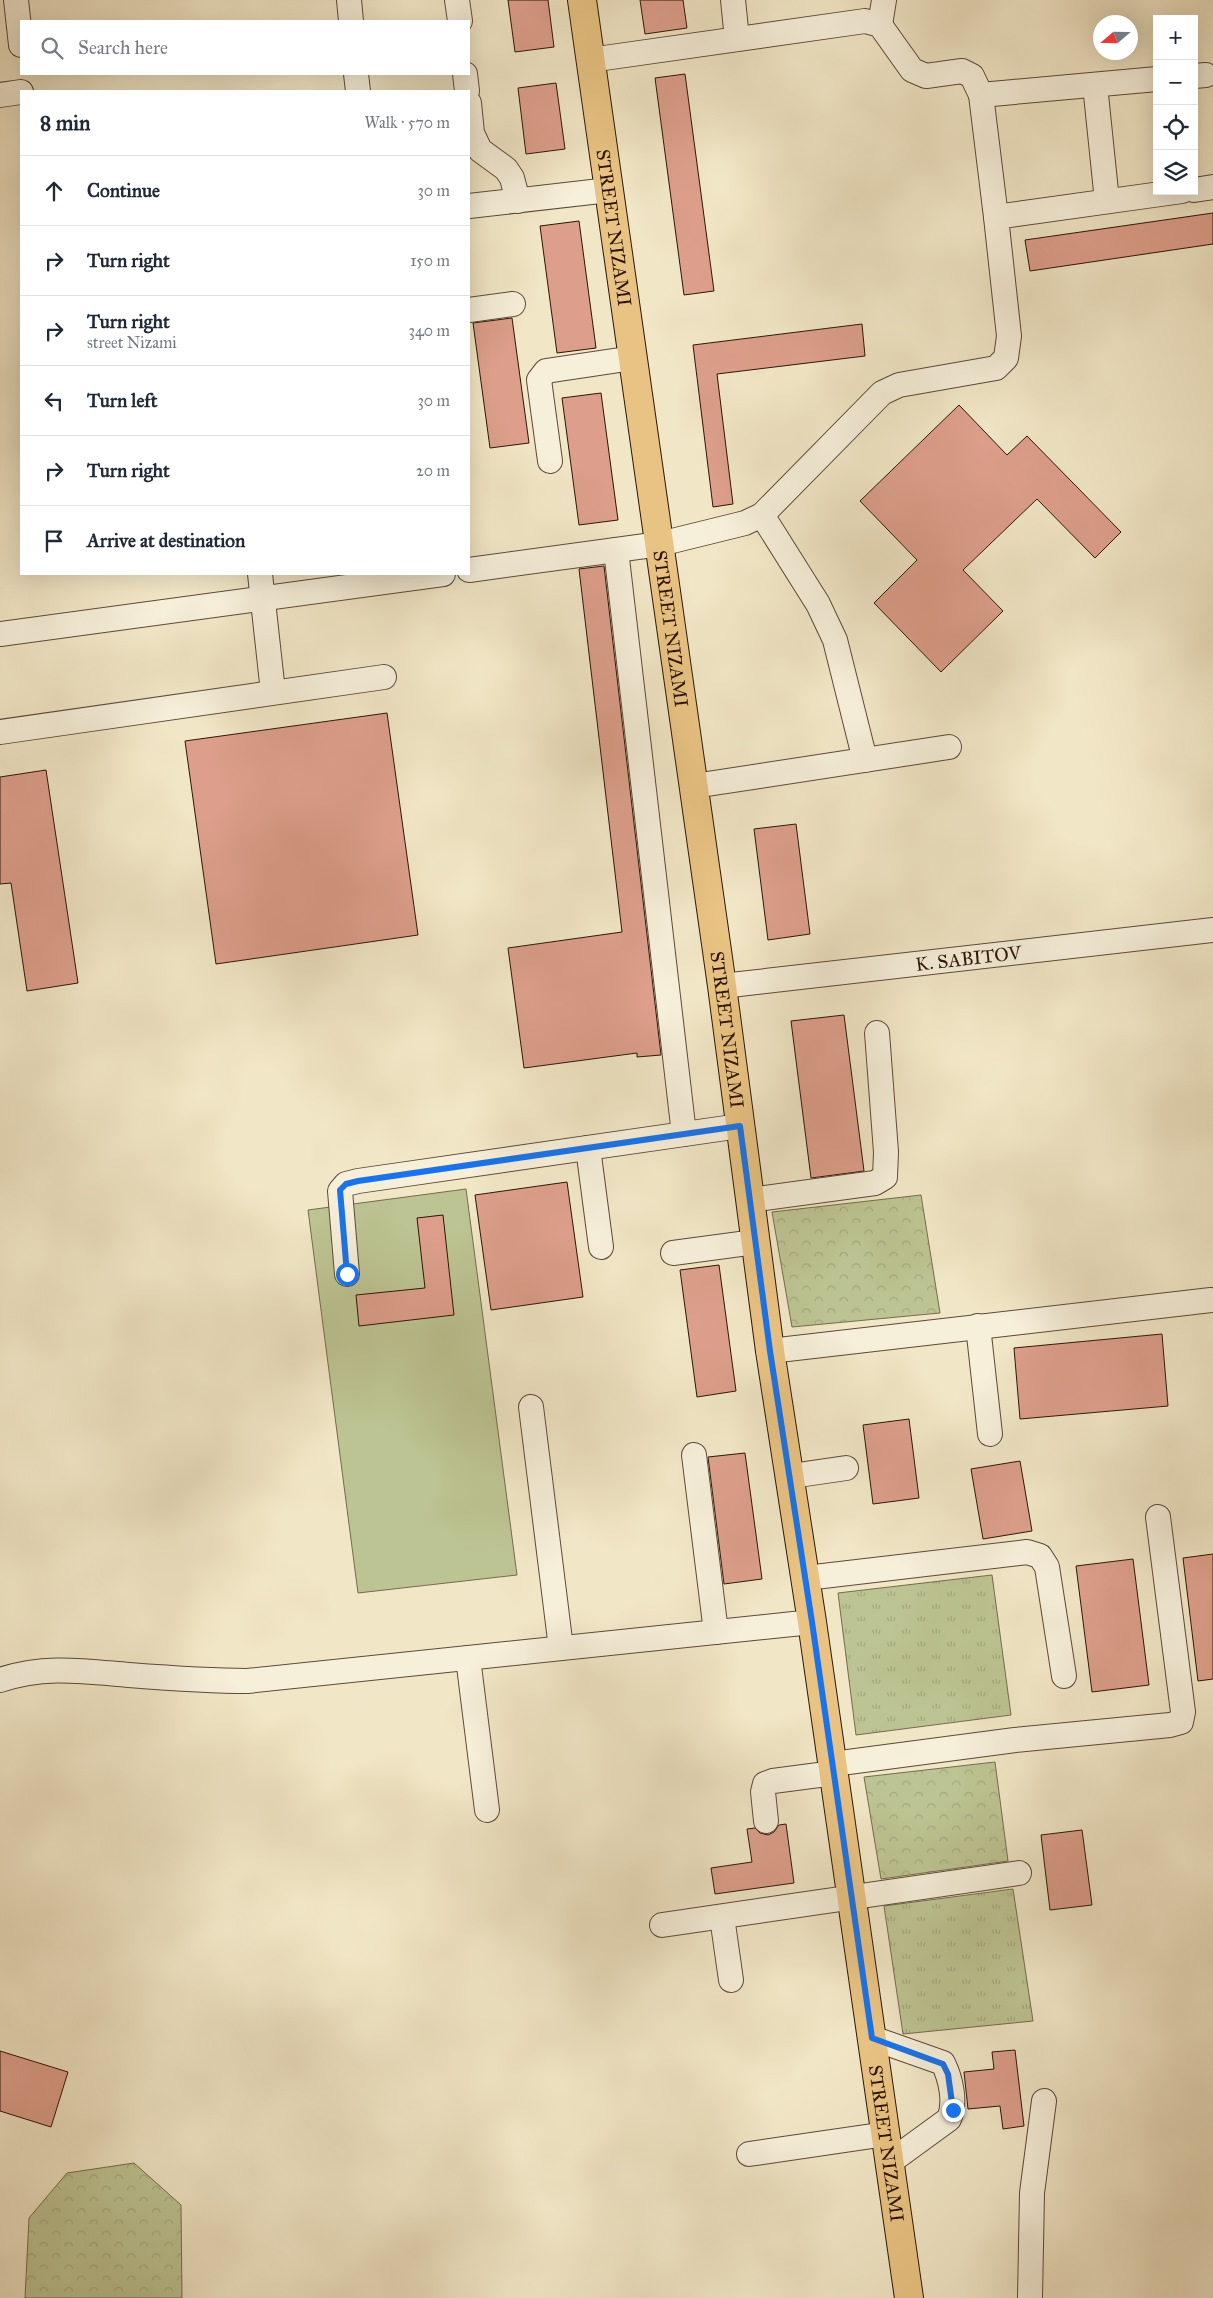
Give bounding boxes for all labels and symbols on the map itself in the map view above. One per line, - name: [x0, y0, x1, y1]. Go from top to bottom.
- north arrow: [1093, 15, 1138, 60]
- street label: STREET NIZAMI: [591, 148, 636, 308]
- street label: STREET NIZAMI: [648, 549, 693, 709]
- street label: K. SABITOV: [914, 941, 1023, 976]
- street label: STREET NIZAMI: [705, 950, 749, 1110]
- route start: [336, 1263, 359, 1286]
- street label: STREET NIZAMI: [864, 2063, 909, 2223]
- route end: [942, 2099, 965, 2122]

